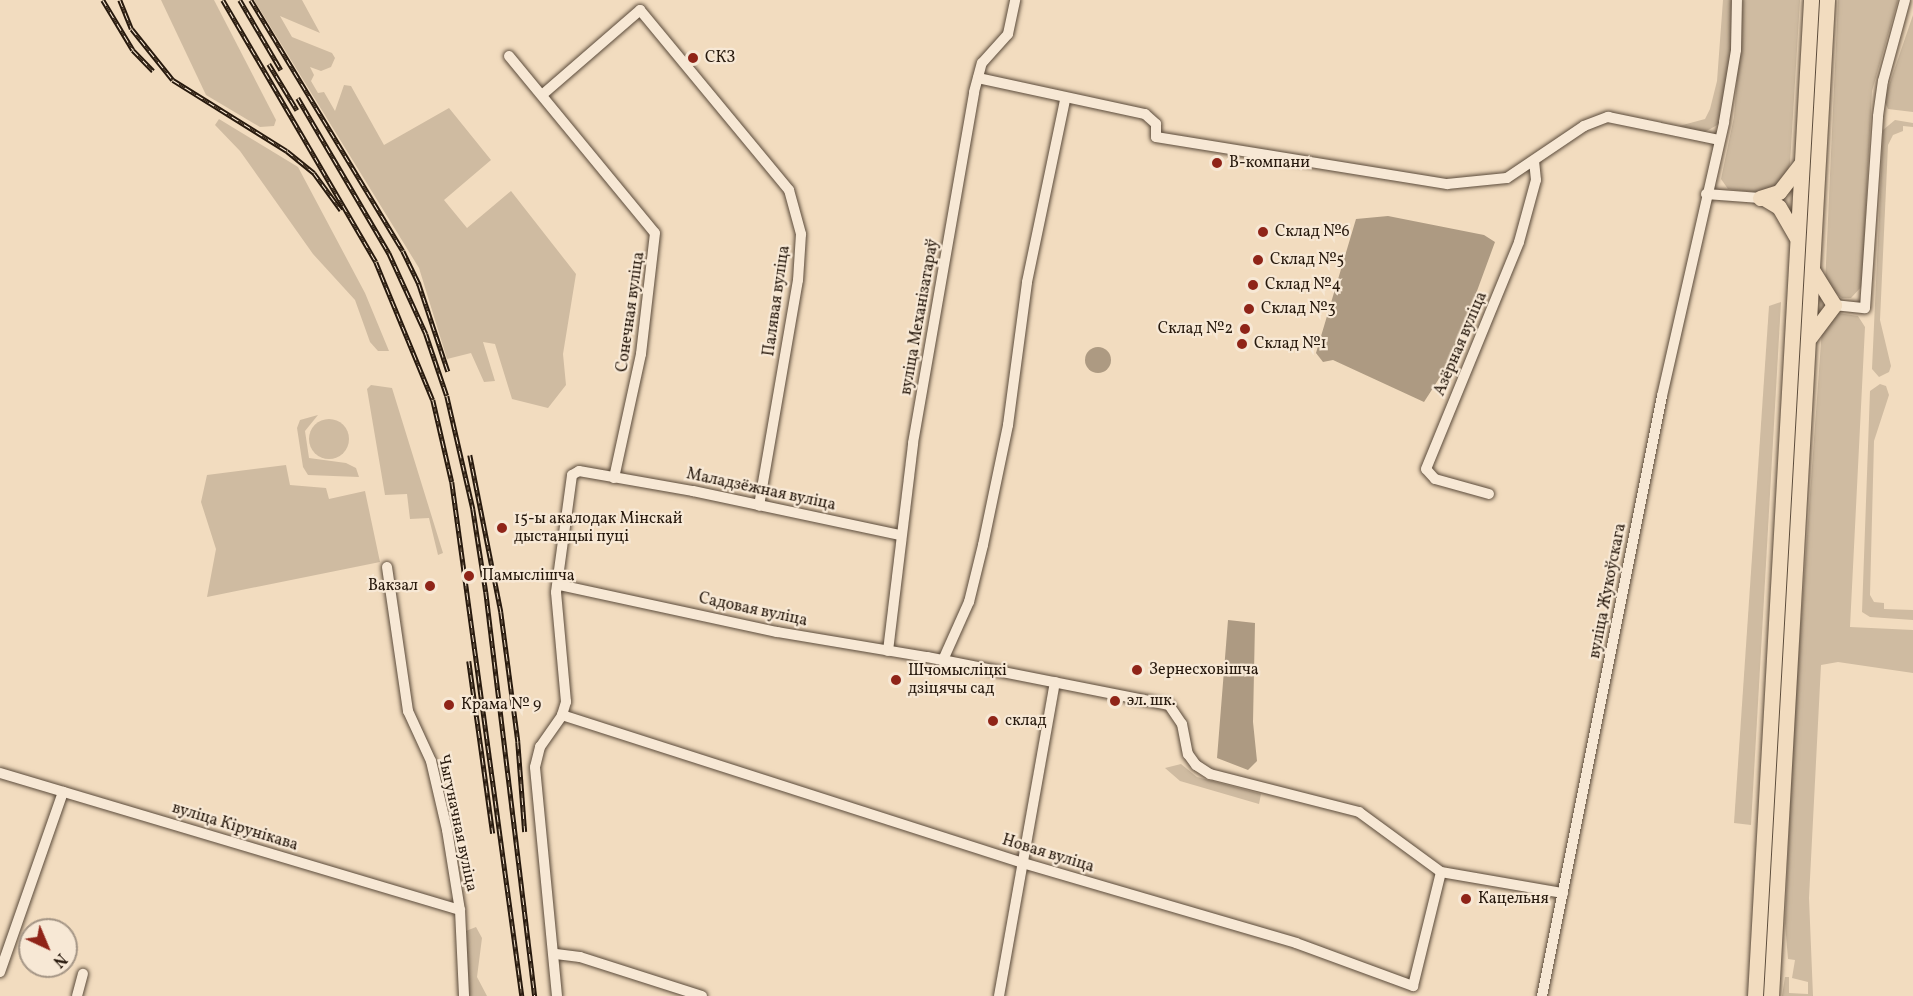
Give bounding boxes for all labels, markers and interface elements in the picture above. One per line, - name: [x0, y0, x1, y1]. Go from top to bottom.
- place label: СКЗ: [705, 48, 735, 68]
- marker: СКЗ: [686, 51, 700, 65]
- place label: В-компани: [1229, 153, 1310, 173]
- marker: В-компани: [1210, 156, 1224, 170]
- place label: Склад №6: [1275, 222, 1350, 242]
- marker: Склад №6: [1256, 225, 1270, 239]
- street label: вуліца Механізатараў: [897, 238, 943, 396]
- street label: Палявая вуліца: [760, 244, 794, 358]
- place label: Склад №5: [1270, 250, 1344, 270]
- street label: Сонечная вуліца: [613, 251, 649, 373]
- marker: Склад №5: [1251, 253, 1265, 267]
- place label: Склад №4: [1265, 275, 1341, 295]
- marker: Склад №4: [1246, 278, 1260, 292]
- street label: Азёрная вуліца: [1430, 289, 1492, 399]
- place label: Склад №3: [1261, 299, 1336, 319]
- marker: Склад №3: [1242, 302, 1256, 316]
- place label: Склад №2: [1158, 319, 1233, 339]
- marker: Склад №2: [1238, 322, 1252, 336]
- place label: Склад №1: [1254, 334, 1327, 354]
- marker: Склад №1: [1235, 337, 1249, 351]
- street label: Маладзёжная вуліца: [685, 465, 837, 515]
- place label: 15-ы акалодак Мінскай дыстанцыі пуці: [514, 509, 682, 547]
- marker: 15-ы акалодак Мінскай дыстанцыі пуці: [495, 521, 509, 535]
- street label: вуліца Жукоўскага: [1585, 522, 1631, 660]
- place label: Памыслішча: [482, 566, 575, 586]
- marker: Памыслішча: [460, 567, 478, 585]
- place label: Вакзал: [368, 576, 418, 596]
- marker: Вакзал: [423, 579, 437, 593]
- street label: Садовая вуліца: [697, 589, 809, 631]
- place label: Зернесховішча: [1149, 660, 1259, 680]
- place label: Шчомысліцкі дзіцячы сад: [908, 661, 1007, 699]
- marker: Зернесховішча: [1130, 663, 1144, 677]
- marker: Шчомысліцкі дзіцячы сад: [889, 673, 903, 687]
- place label: эл. шк.: [1127, 691, 1176, 711]
- marker: эл. шк.: [1108, 694, 1122, 708]
- place label: Крама № 9: [461, 695, 541, 715]
- marker: Крама № 9: [442, 698, 456, 712]
- place label: склад: [1005, 711, 1046, 731]
- marker: склад: [986, 714, 1000, 728]
- street label: Чыгуначная вуліца: [433, 752, 481, 894]
- street label: вуліца Кірунікава: [170, 799, 300, 855]
- street label: Новая вуліца: [1000, 831, 1096, 877]
- place label: Кацельня: [1478, 889, 1549, 909]
- marker: Кацельня: [1459, 892, 1473, 906]
- north arrow: [18, 918, 78, 978]
- text: N: [47, 948, 71, 971]

